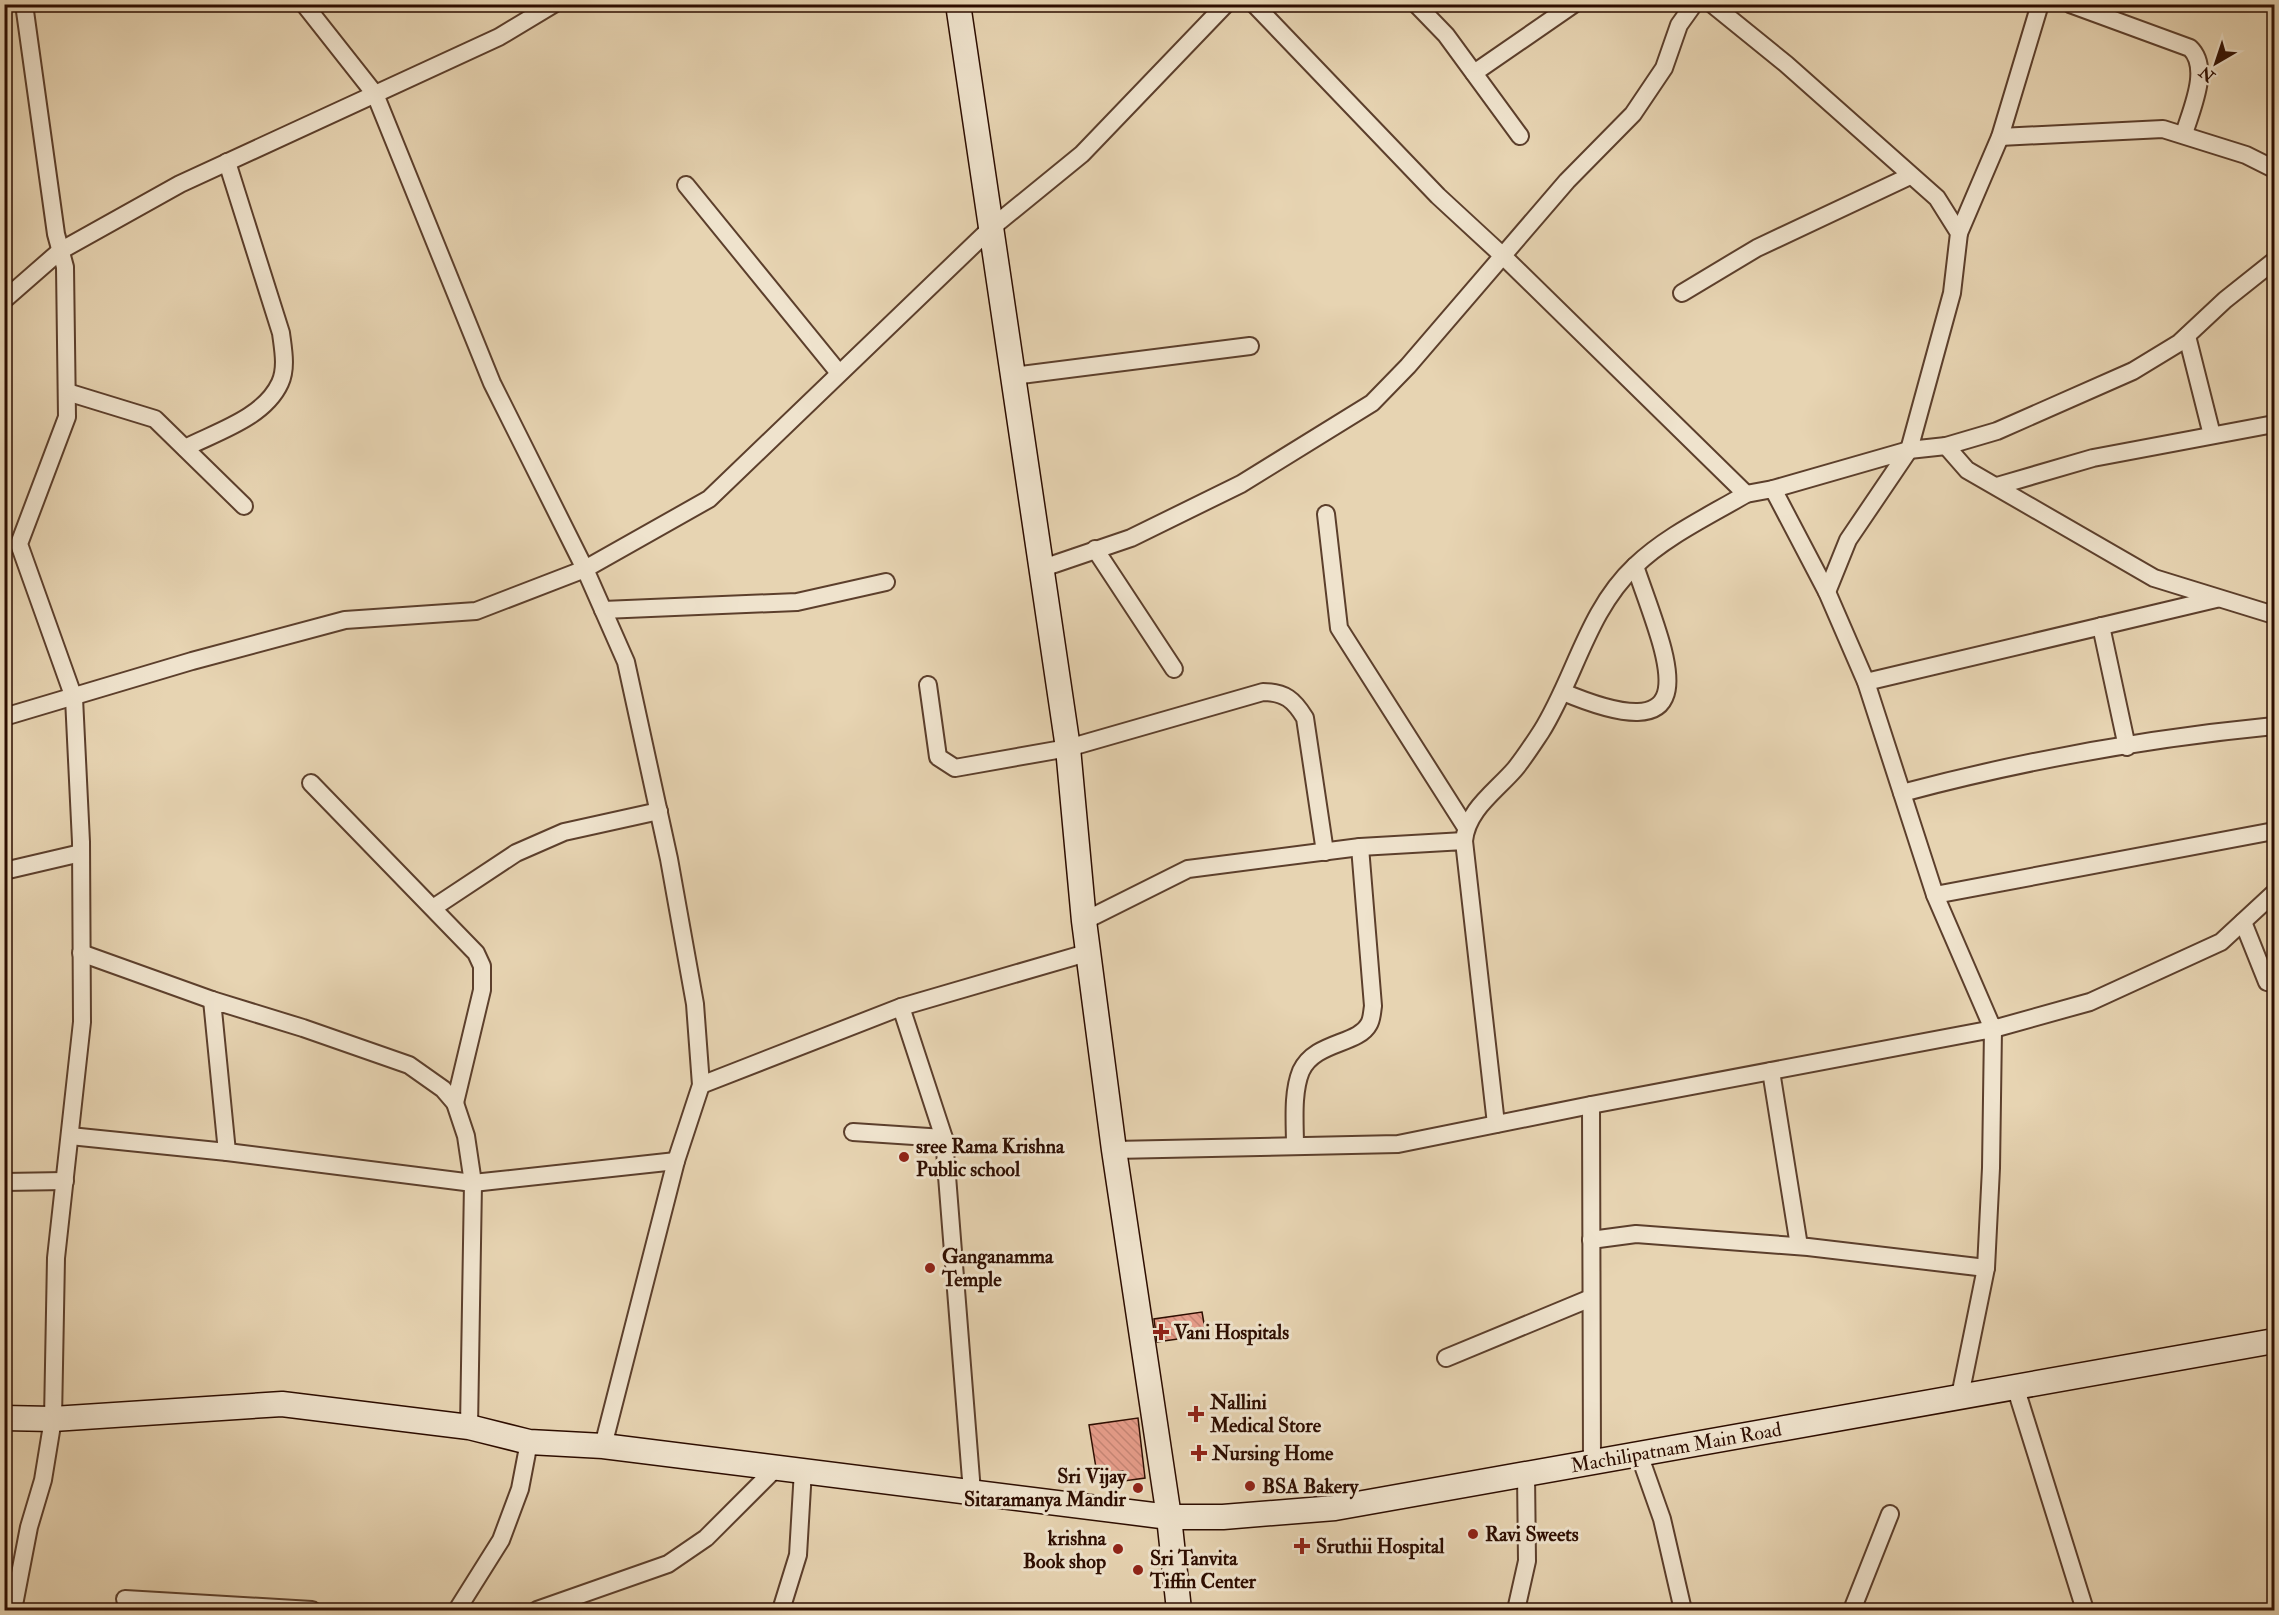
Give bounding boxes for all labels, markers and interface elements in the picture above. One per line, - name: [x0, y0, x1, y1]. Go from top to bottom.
- north arrow: [2186, 33, 2246, 93]
- text: N: [2195, 61, 2220, 87]
- place label: sree Rama Krishna Public school: [916, 1134, 1065, 1182]
- marker: sree Rama Krishna Public school: [897, 1150, 911, 1164]
- place label: Ganganamma Temple: [941, 1244, 1054, 1293]
- marker: Ganganamma Temple: [923, 1261, 937, 1275]
- place label: Vani Hospitals: [1173, 1320, 1289, 1346]
- marker: Vani Hospitals: [1152, 1323, 1170, 1341]
- place label: Nallini Medical Store: [1209, 1390, 1322, 1438]
- marker: Nallini Medical Store: [1187, 1405, 1205, 1423]
- street label: Machilipatnam Main Road: [1569, 1417, 1784, 1479]
- place label: Nursing Home: [1211, 1441, 1334, 1467]
- marker: Nursing Home: [1190, 1444, 1208, 1462]
- place label: Sri Vijay Sitaramanya Mandir: [964, 1464, 1127, 1513]
- place label: BSA Bakery: [1262, 1474, 1360, 1500]
- marker: BSA Bakery: [1243, 1479, 1257, 1493]
- marker: Sri Vijay Sitaramanya Mandir: [1131, 1481, 1145, 1495]
- place label: Ravi Sweets: [1485, 1522, 1579, 1547]
- place label: krishna Book shop: [1023, 1526, 1107, 1575]
- marker: Ravi Sweets: [1466, 1527, 1480, 1541]
- place label: Sruthii Hospital: [1316, 1534, 1445, 1560]
- marker: Sruthii Hospital: [1293, 1537, 1311, 1555]
- marker: krishna Book shop: [1111, 1542, 1125, 1556]
- place label: Sri Tanvita Tiffin Center: [1149, 1546, 1257, 1594]
- marker: Sri Tanvita Tiffin Center: [1131, 1563, 1145, 1577]

